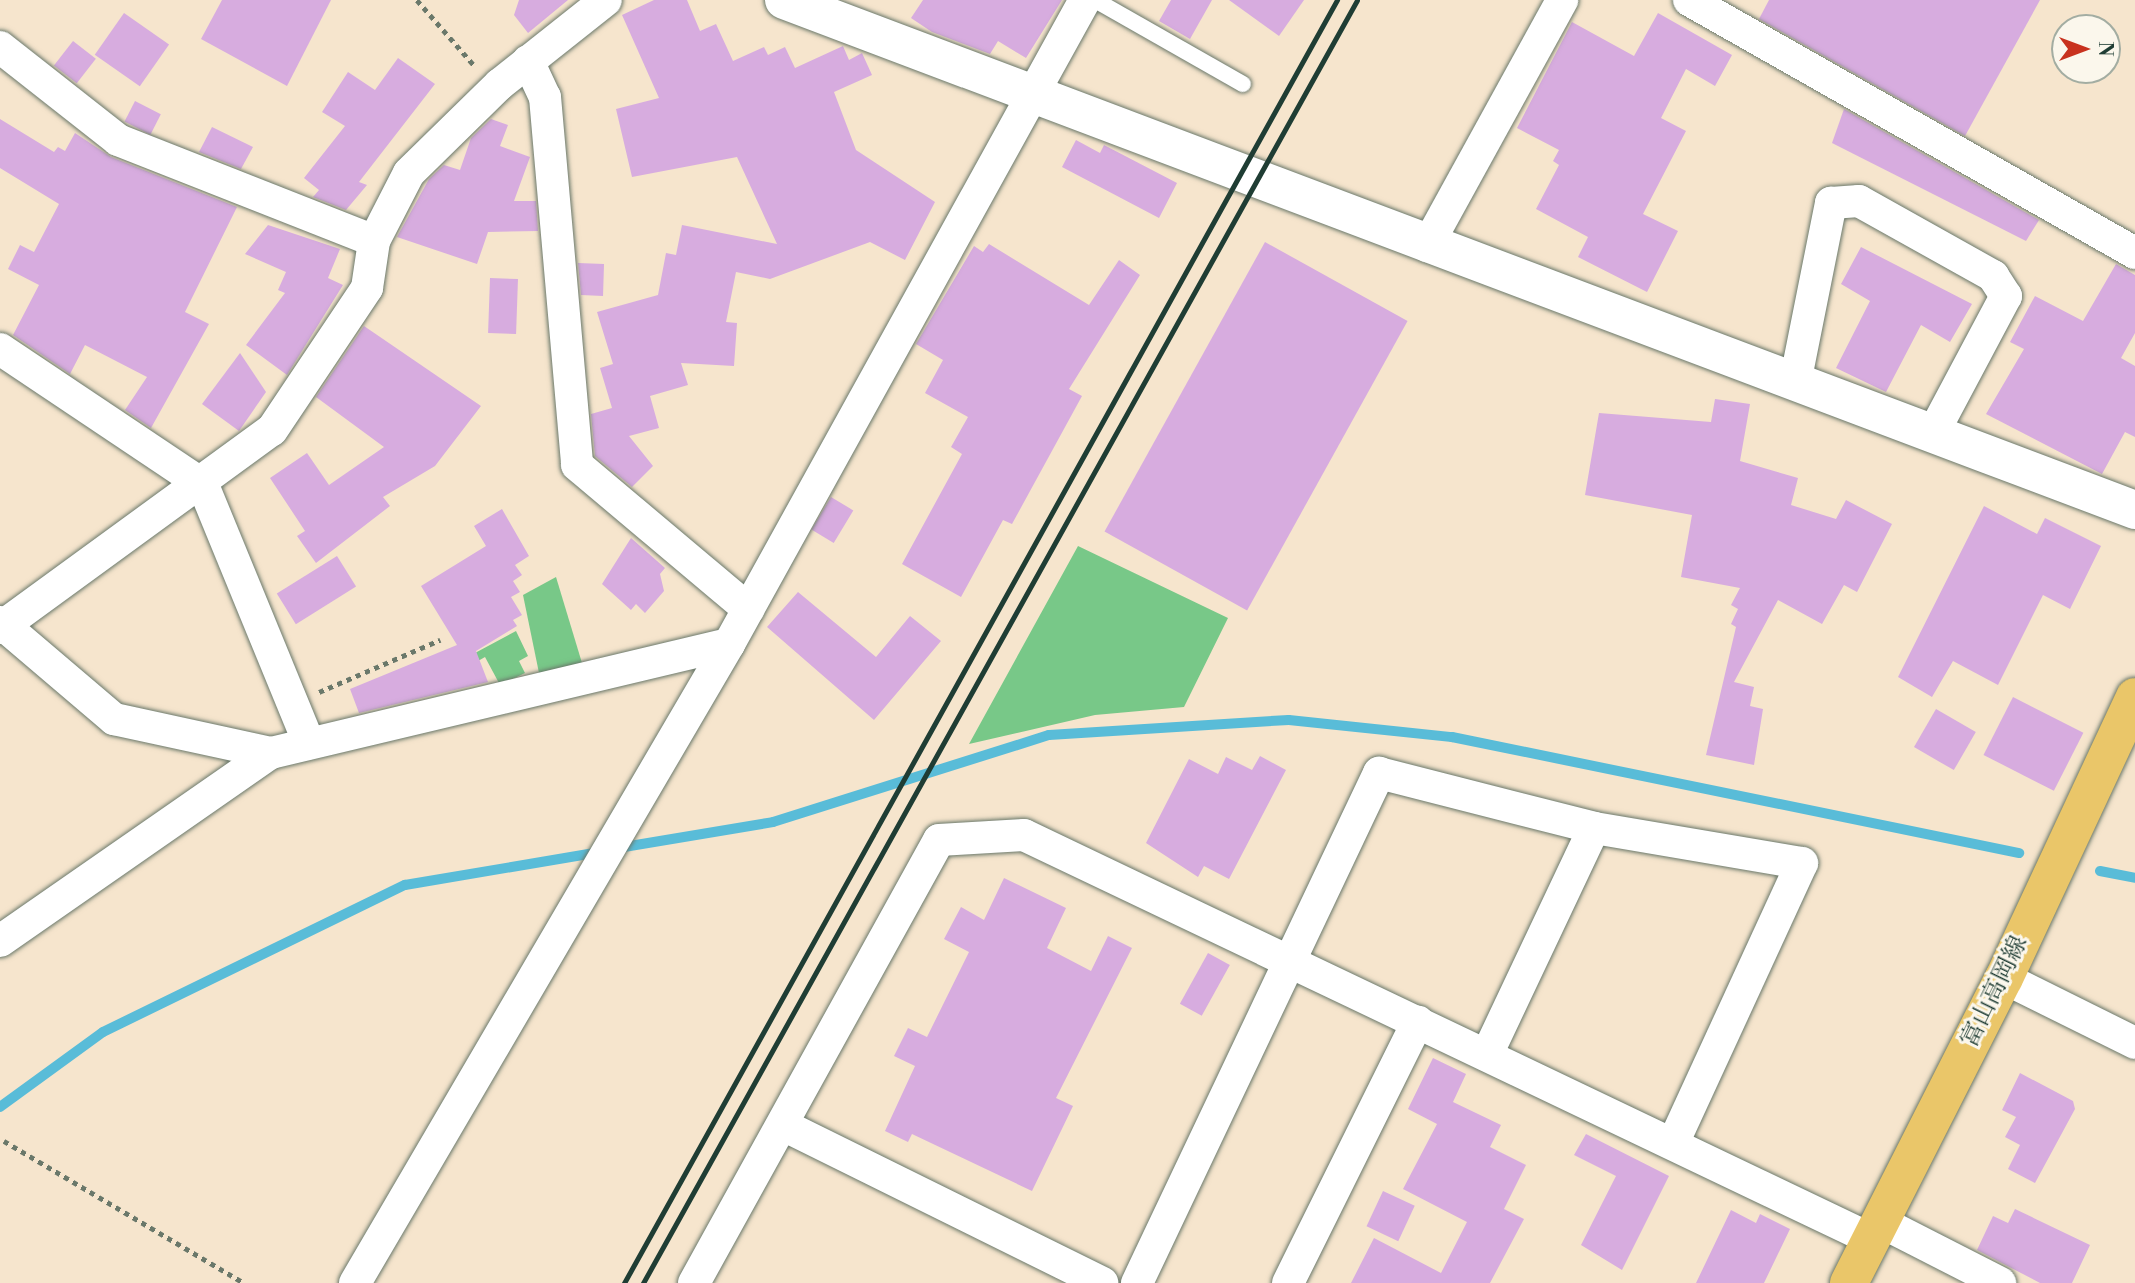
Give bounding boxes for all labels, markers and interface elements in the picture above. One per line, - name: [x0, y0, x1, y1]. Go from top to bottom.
- north arrow: [2051, 14, 2121, 84]
- text: N: [2093, 41, 2117, 57]
- street label: 富山高岡線: [1956, 932, 2034, 1052]

